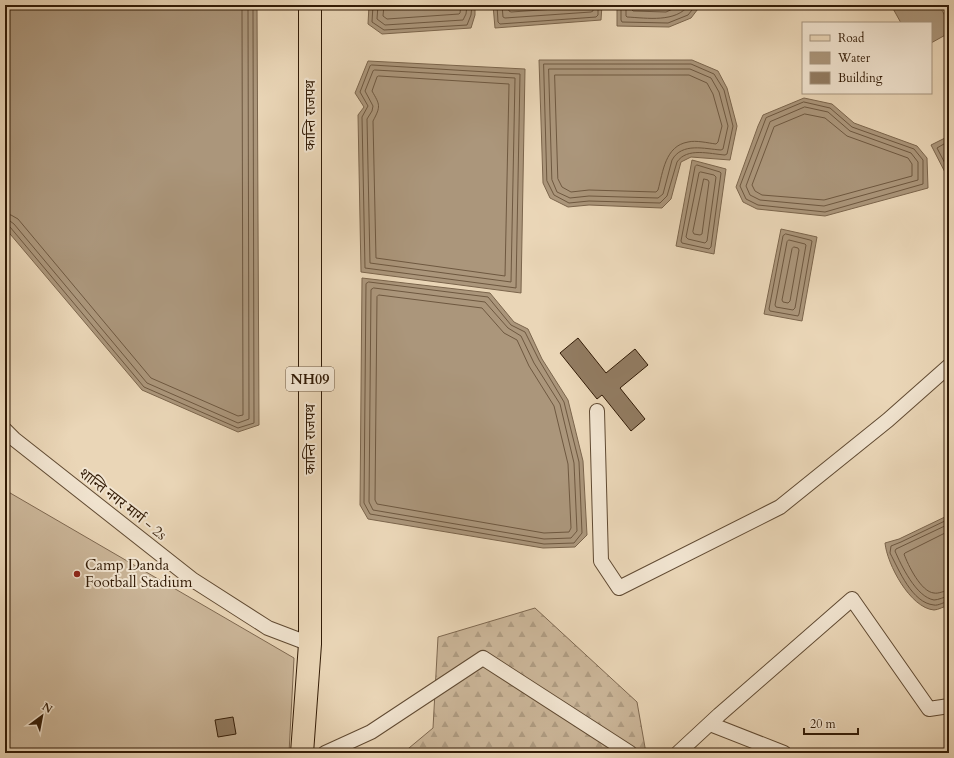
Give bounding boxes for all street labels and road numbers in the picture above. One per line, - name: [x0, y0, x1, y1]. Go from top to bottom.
- street label: कान्ति राजपथ: [300, 79, 320, 151]
- road number: NH09: [286, 367, 334, 391]
- street label: कान्ति राजपथ: [300, 403, 320, 475]
- street label: शान्ति नगर मार्ग - 2s: [75, 464, 171, 544]

